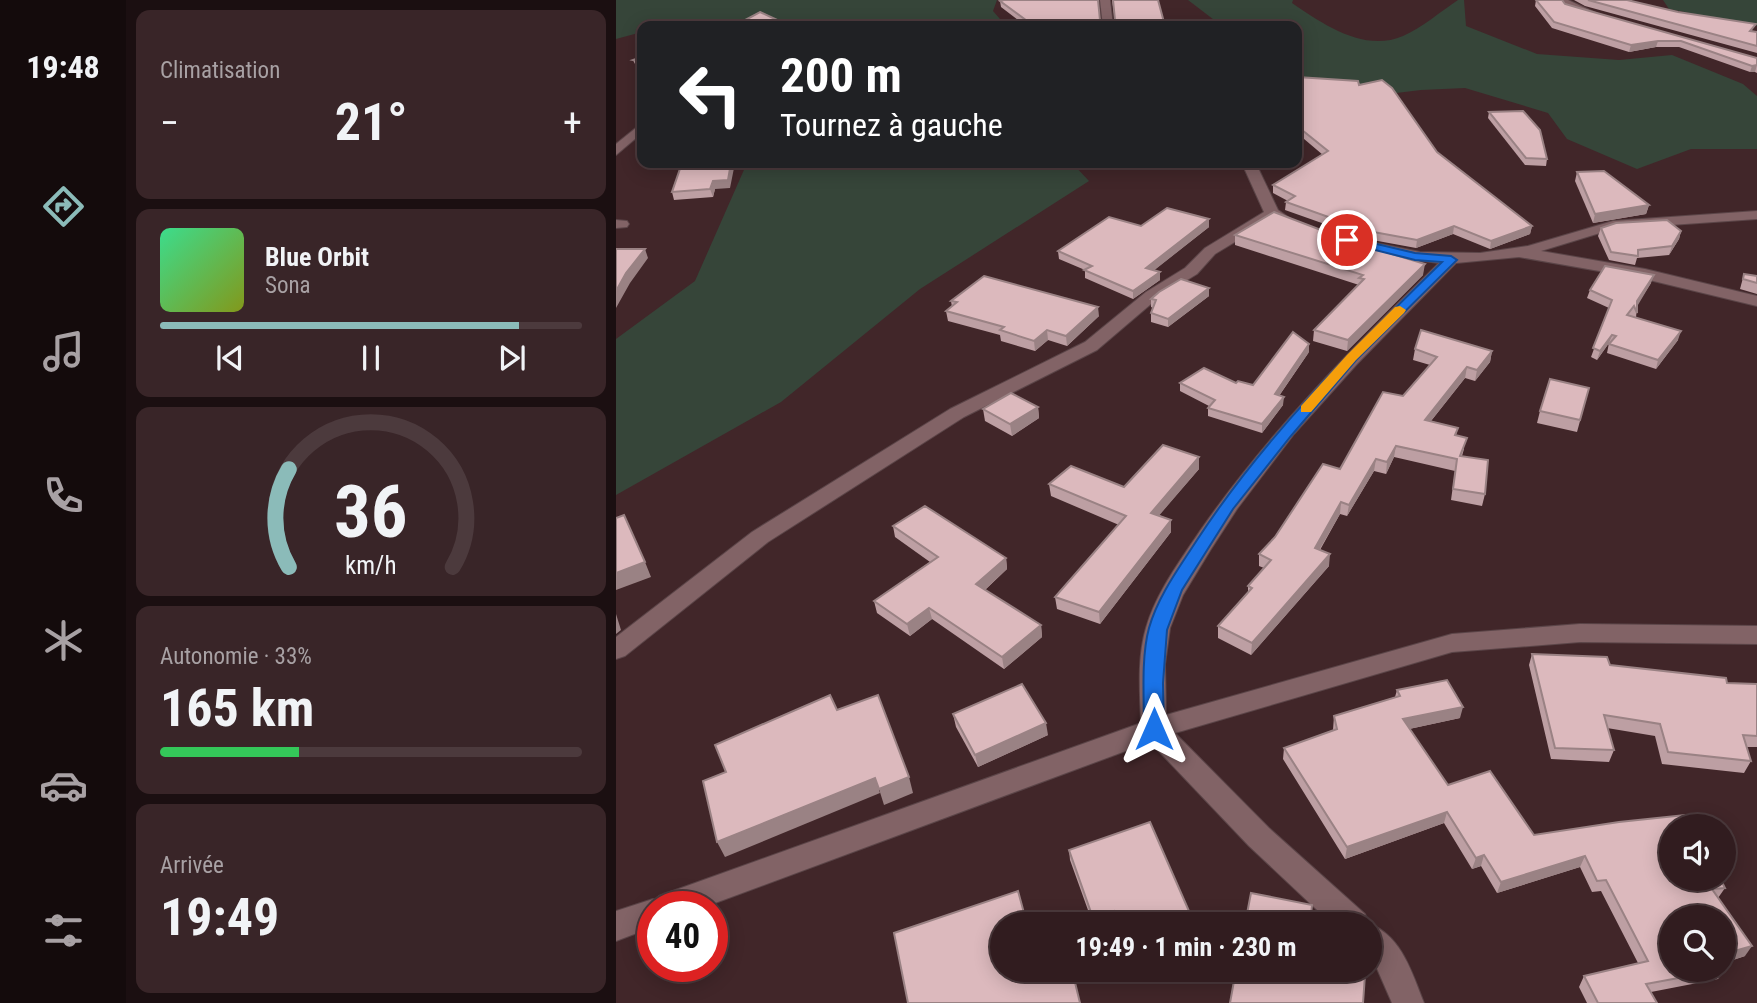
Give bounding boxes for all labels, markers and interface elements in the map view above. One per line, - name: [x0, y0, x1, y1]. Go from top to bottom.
- text: 200 m: [780, 47, 902, 104]
- text: 19:48: [26, 48, 100, 86]
- icon: left: [665, 49, 756, 140]
- text: Climatisation: [160, 57, 280, 84]
- text: 21°: [335, 92, 407, 153]
- text: −: [160, 101, 179, 145]
- text: +: [563, 101, 582, 145]
- text: Tournez à gauche: [780, 106, 1003, 144]
- icon: directions: [39, 182, 88, 231]
- pin: [1317, 210, 1377, 270]
- icon: arrive: [1328, 221, 1366, 259]
- text: Blue Orbit: [265, 242, 369, 272]
- text: Sona: [265, 272, 311, 299]
- icon: music: [39, 327, 88, 376]
- icon: previous: [211, 339, 249, 377]
- icon: pause: [352, 339, 390, 377]
- icon: next: [493, 339, 531, 377]
- text: 36: [334, 470, 408, 556]
- icon: phone: [39, 471, 88, 520]
- text: km/h: [345, 551, 397, 580]
- icon: climate: [39, 616, 88, 665]
- text: Autonomie · 33%: [160, 643, 312, 670]
- text: 165 km: [160, 678, 314, 739]
- position arrow: [1117, 692, 1191, 766]
- icon: car: [39, 761, 88, 810]
- map controls: [1659, 814, 1736, 982]
- button: sound: [1659, 814, 1736, 891]
- text: Arrivée: [160, 852, 224, 879]
- text: 19:49: [160, 887, 279, 948]
- speed limit sign: 40: [637, 891, 728, 982]
- button: search: [1659, 905, 1736, 982]
- icon: filters: [39, 906, 88, 955]
- text: 19:49 · 1 min · 230 m: [1076, 932, 1296, 962]

